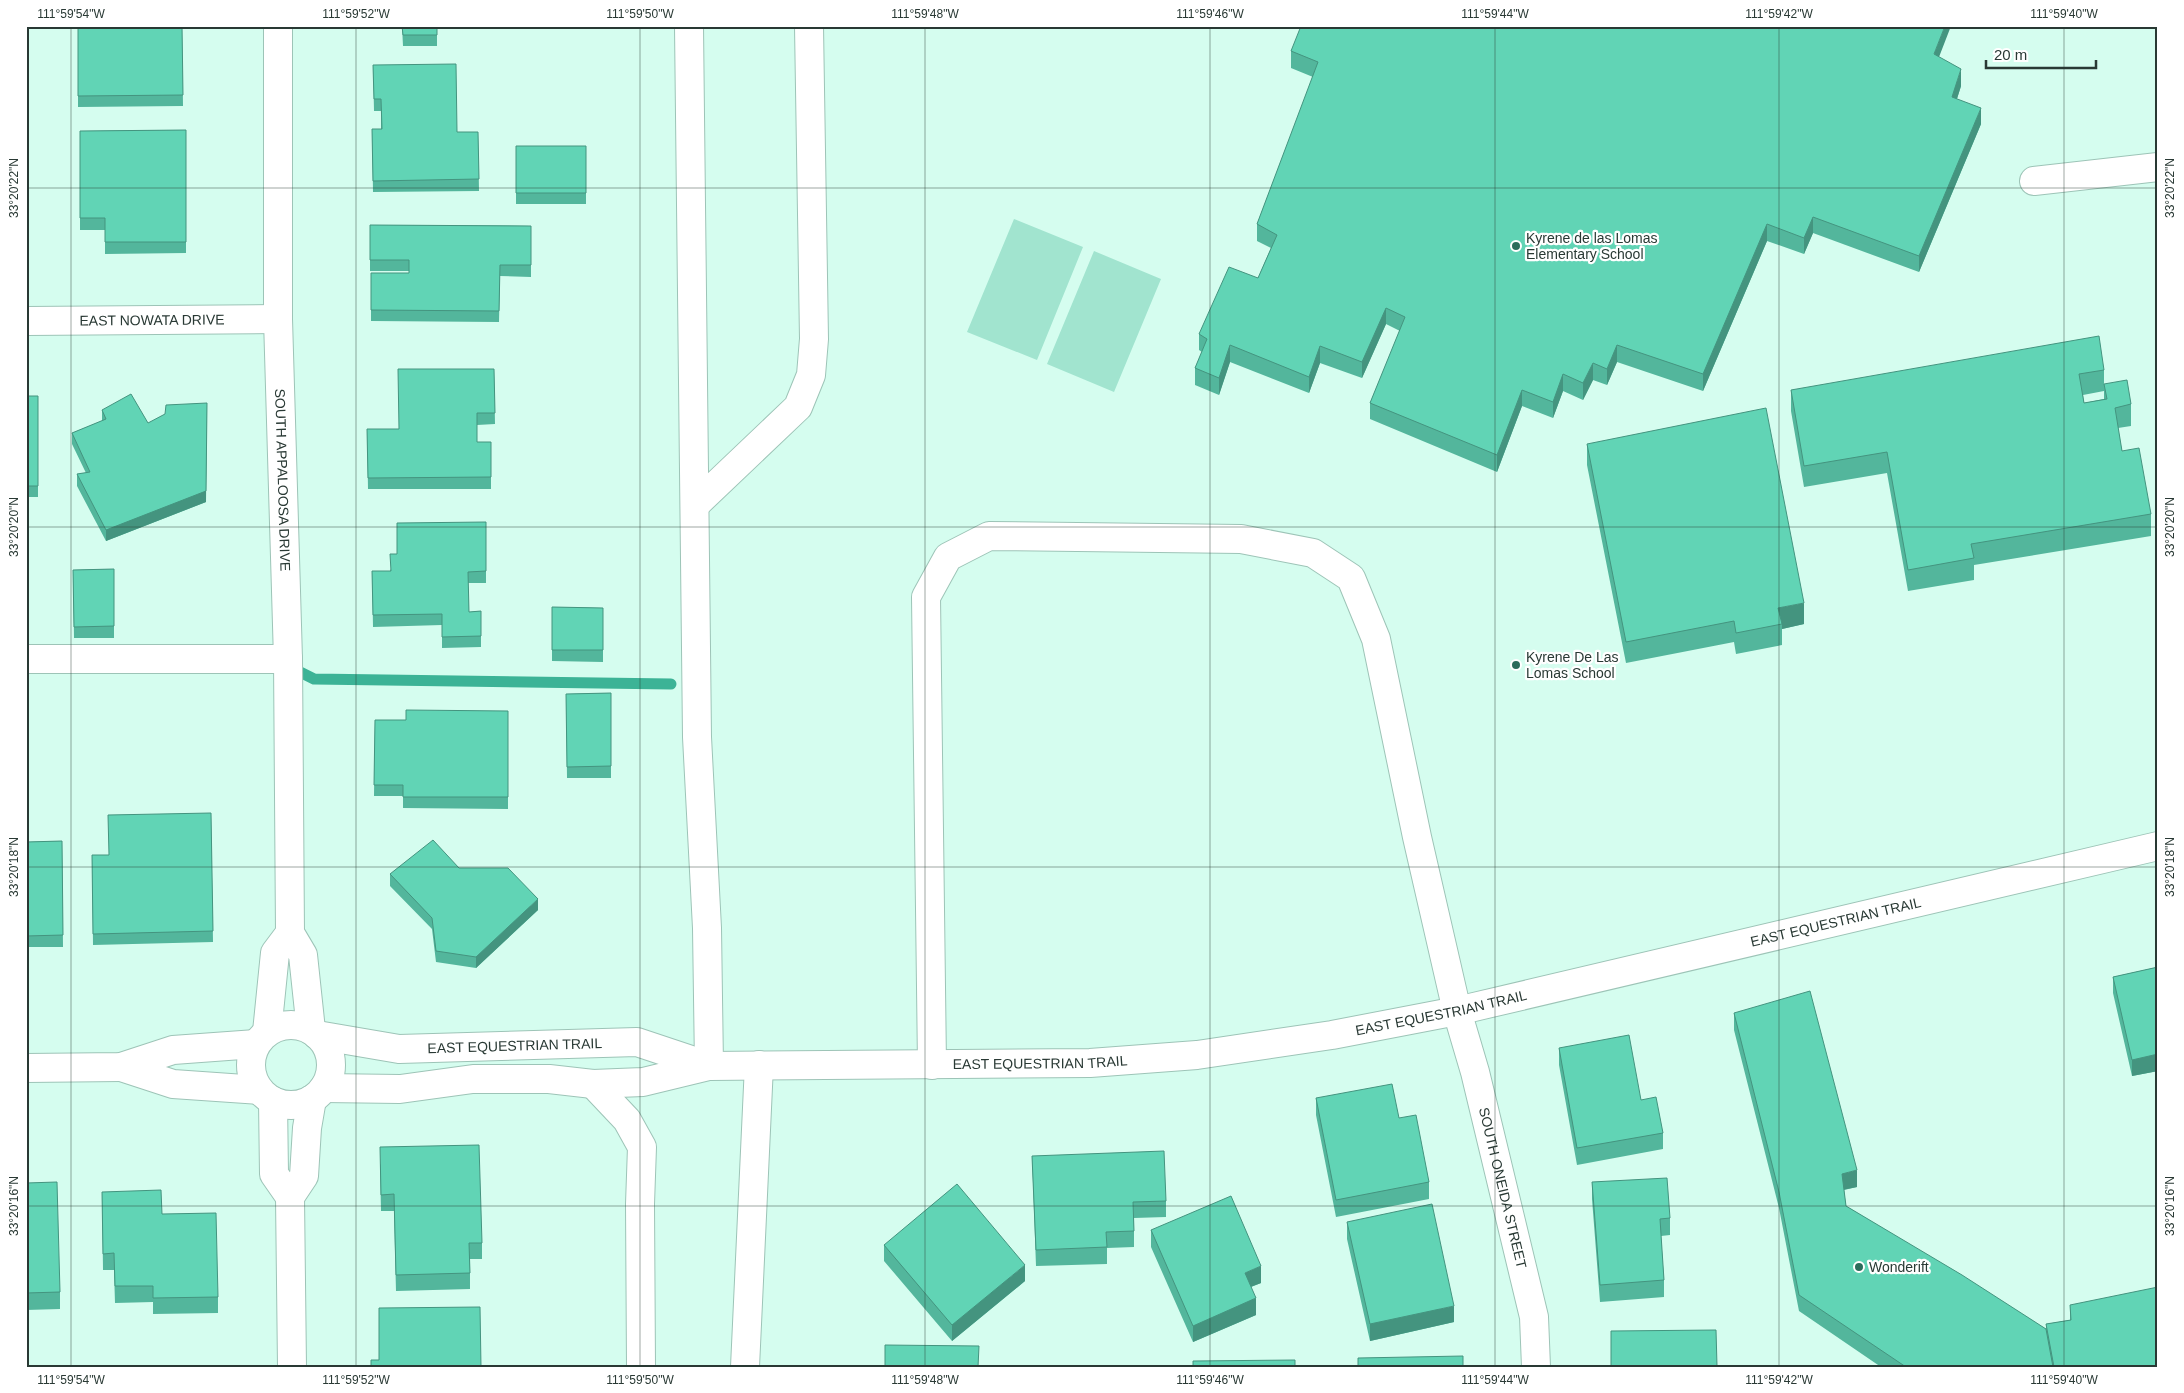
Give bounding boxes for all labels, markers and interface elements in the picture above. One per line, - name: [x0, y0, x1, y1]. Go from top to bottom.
- text: 111°59'54"W: [37, 7, 105, 21]
- text: 111°59'52"W: [322, 7, 390, 21]
- text: 111°59'50"W: [606, 7, 674, 21]
- text: 111°59'48"W: [891, 7, 959, 21]
- text: 111°59'46"W: [1176, 7, 1244, 21]
- text: 111°59'44"W: [1461, 7, 1529, 21]
- text: 111°59'42"W: [1745, 7, 1813, 21]
- text: 111°59'40"W: [2030, 7, 2098, 21]
- scale bar: [1986, 38, 2096, 70]
- text: 20 m: [1994, 46, 2027, 63]
- text: 33°20'22"N: [7, 158, 21, 218]
- text: 33°20'22"N: [2163, 158, 2177, 218]
- place label: Kyrene de las Lomas Elementary School: [1526, 230, 1658, 262]
- marker: Kyrene de las Lomas Elementary School: [1510, 240, 1522, 252]
- street label: EAST NOWATA DRIVE: [79, 311, 225, 329]
- street label: SOUTH APPALOOSA DRIVE: [272, 388, 293, 571]
- text: 33°20'20"N: [7, 497, 21, 557]
- text: 33°20'20"N: [2163, 497, 2177, 557]
- place label: Kyrene De Las Lomas School: [1526, 649, 1619, 681]
- marker: Kyrene De Las Lomas School: [1510, 659, 1522, 671]
- text: 33°20'18"N: [7, 837, 21, 897]
- text: 33°20'18"N: [2163, 837, 2177, 897]
- street label: EAST EQUESTRIAN TRAIL: [1749, 894, 1923, 950]
- street label: EAST EQUESTRIAN TRAIL: [1354, 987, 1528, 1038]
- street label: EAST EQUESTRIAN TRAIL: [427, 1035, 603, 1056]
- street label: EAST EQUESTRIAN TRAIL: [953, 1052, 1128, 1072]
- street label: SOUTH ONEIDA STREET: [1476, 1106, 1530, 1270]
- text: 33°20'16"N: [7, 1176, 21, 1236]
- text: 33°20'16"N: [2163, 1176, 2177, 1236]
- place label: Wonderift: [1869, 1259, 1929, 1275]
- marker: Wonderift: [1853, 1261, 1865, 1273]
- text: 111°59'54"W: [37, 1373, 105, 1387]
- text: 111°59'52"W: [322, 1373, 390, 1387]
- text: 111°59'50"W: [606, 1373, 674, 1387]
- text: 111°59'48"W: [891, 1373, 959, 1387]
- text: 111°59'46"W: [1176, 1373, 1244, 1387]
- text: 111°59'44"W: [1461, 1373, 1529, 1387]
- text: 111°59'42"W: [1745, 1373, 1813, 1387]
- text: 111°59'40"W: [2030, 1373, 2098, 1387]

